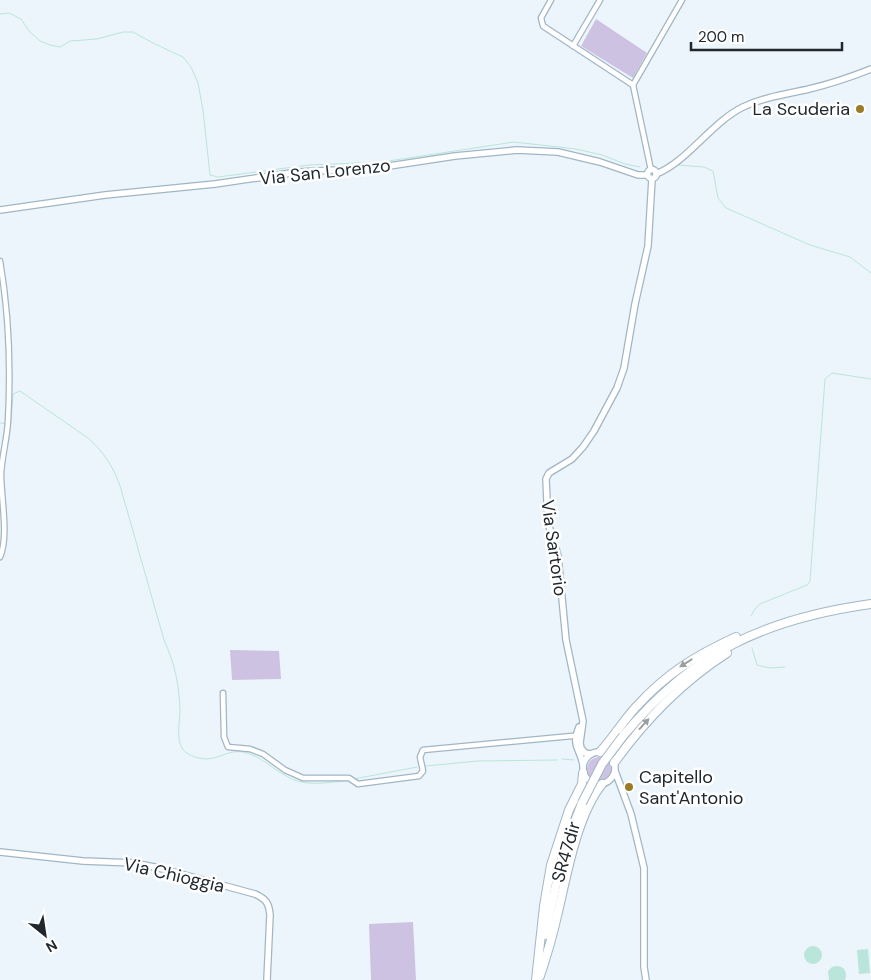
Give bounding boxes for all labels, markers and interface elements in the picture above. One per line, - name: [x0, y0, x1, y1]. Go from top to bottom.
- scale bar: [691, 20, 842, 52]
- text: 200 m: [698, 27, 744, 47]
- place label: La Scuderia: [753, 97, 850, 121]
- marker: La Scuderia: [854, 103, 866, 115]
- street label: Via San Lorenzo: [258, 153, 392, 191]
- street label: Via Sartorio: [535, 498, 573, 598]
- one-way arrow: [679, 659, 692, 668]
- one-way arrow: [638, 719, 650, 731]
- place label: Capitello Sant'Antonio: [639, 765, 743, 810]
- marker: Capitello Sant'Antonio: [623, 781, 635, 793]
- street label: SR47dir: [546, 818, 586, 885]
- street label: Via Chioggia: [121, 852, 227, 898]
- north arrow: [20, 910, 70, 960]
- text: N: [43, 936, 60, 957]

